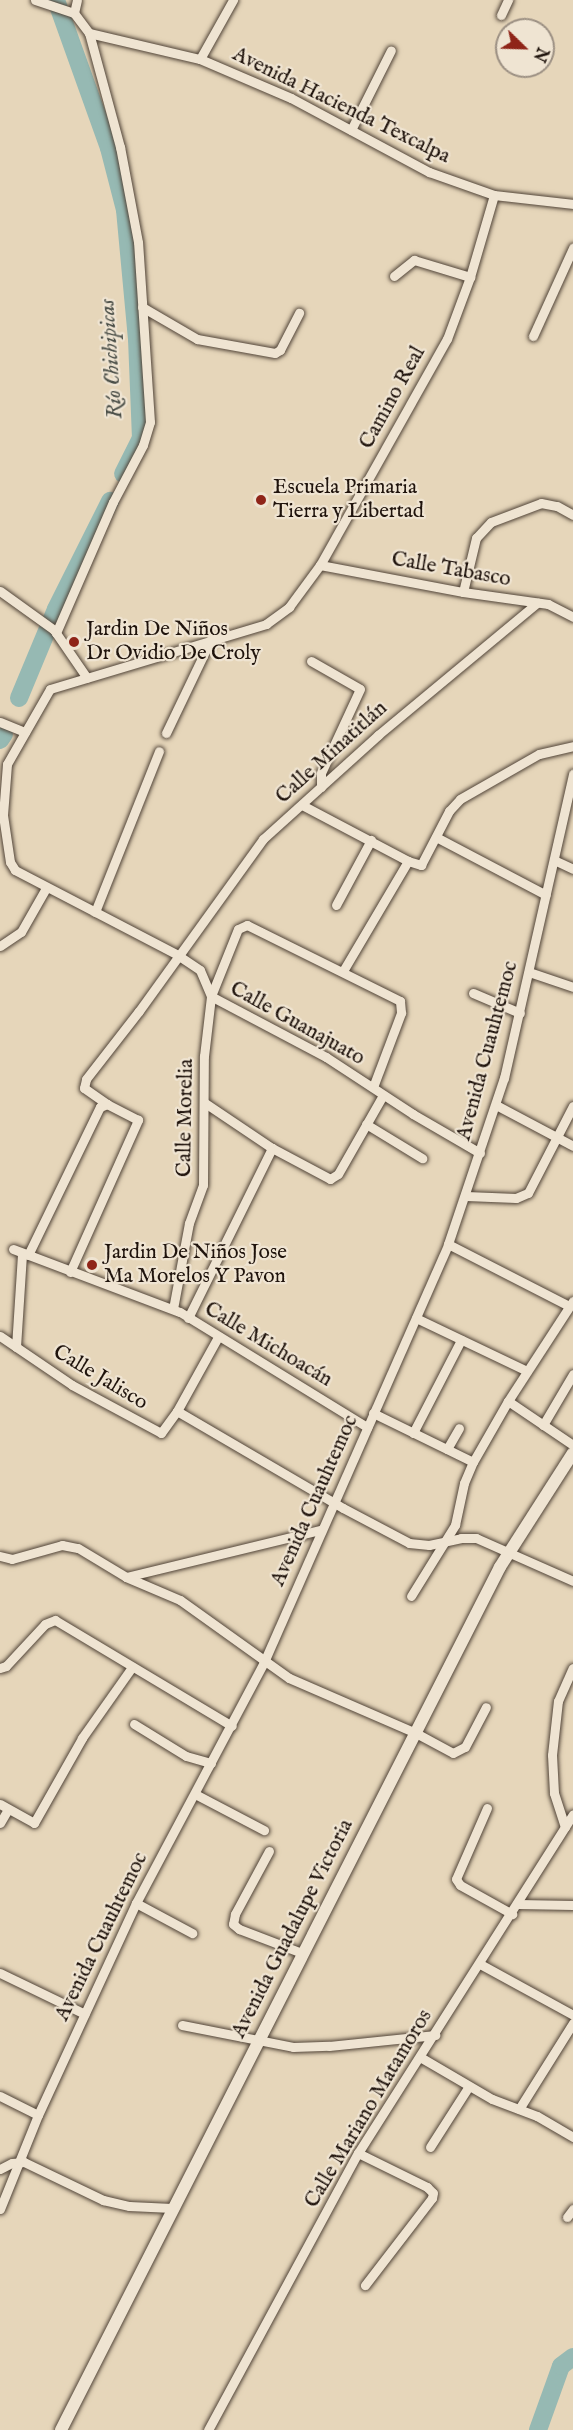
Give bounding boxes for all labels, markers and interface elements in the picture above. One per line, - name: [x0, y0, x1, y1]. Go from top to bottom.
- north arrow: [495, 18, 555, 78]
- street label: Avenida Hacienda Texcalpa: [228, 42, 454, 170]
- text: N: [528, 44, 552, 65]
- water label: Río Chichipicas: [95, 298, 129, 420]
- street label: Camino Real: [355, 342, 431, 454]
- place label: Escuela Primaria Tierra y Libertad: [273, 475, 424, 525]
- marker: Escuela Primaria Tierra y Libertad: [254, 493, 268, 507]
- street label: Calle Tabasco: [389, 547, 513, 593]
- place label: Jardin De Niños Dr Ovidio De Croly: [86, 617, 261, 667]
- marker: Jardin De Niños Dr Ovidio De Croly: [67, 635, 81, 649]
- street label: Calle Minatitlán: [271, 696, 393, 810]
- street label: Avenida Cuauhtemoc: [452, 959, 524, 1143]
- street label: Calle Guanajuato: [225, 977, 369, 1071]
- street label: Calle Morelia: [172, 1059, 200, 1177]
- place label: Jardin De Niños Jose Ma Morelos Y Pavon: [104, 1240, 287, 1290]
- marker: Jardin De Niños Jose Ma Morelos Y Pavon: [85, 1258, 99, 1272]
- street label: Calle Michoacán: [199, 1297, 337, 1393]
- street label: Calle Jalisco: [48, 1340, 152, 1416]
- street label: Avenida Cuauhtemoc: [266, 1412, 364, 1590]
- street label: Avenida Guadalupe Victoria: [227, 1815, 359, 2043]
- street label: Avenida Cuauhtemoc: [50, 1849, 154, 2025]
- street label: Calle Mariano Matamoros: [300, 2005, 438, 2213]

